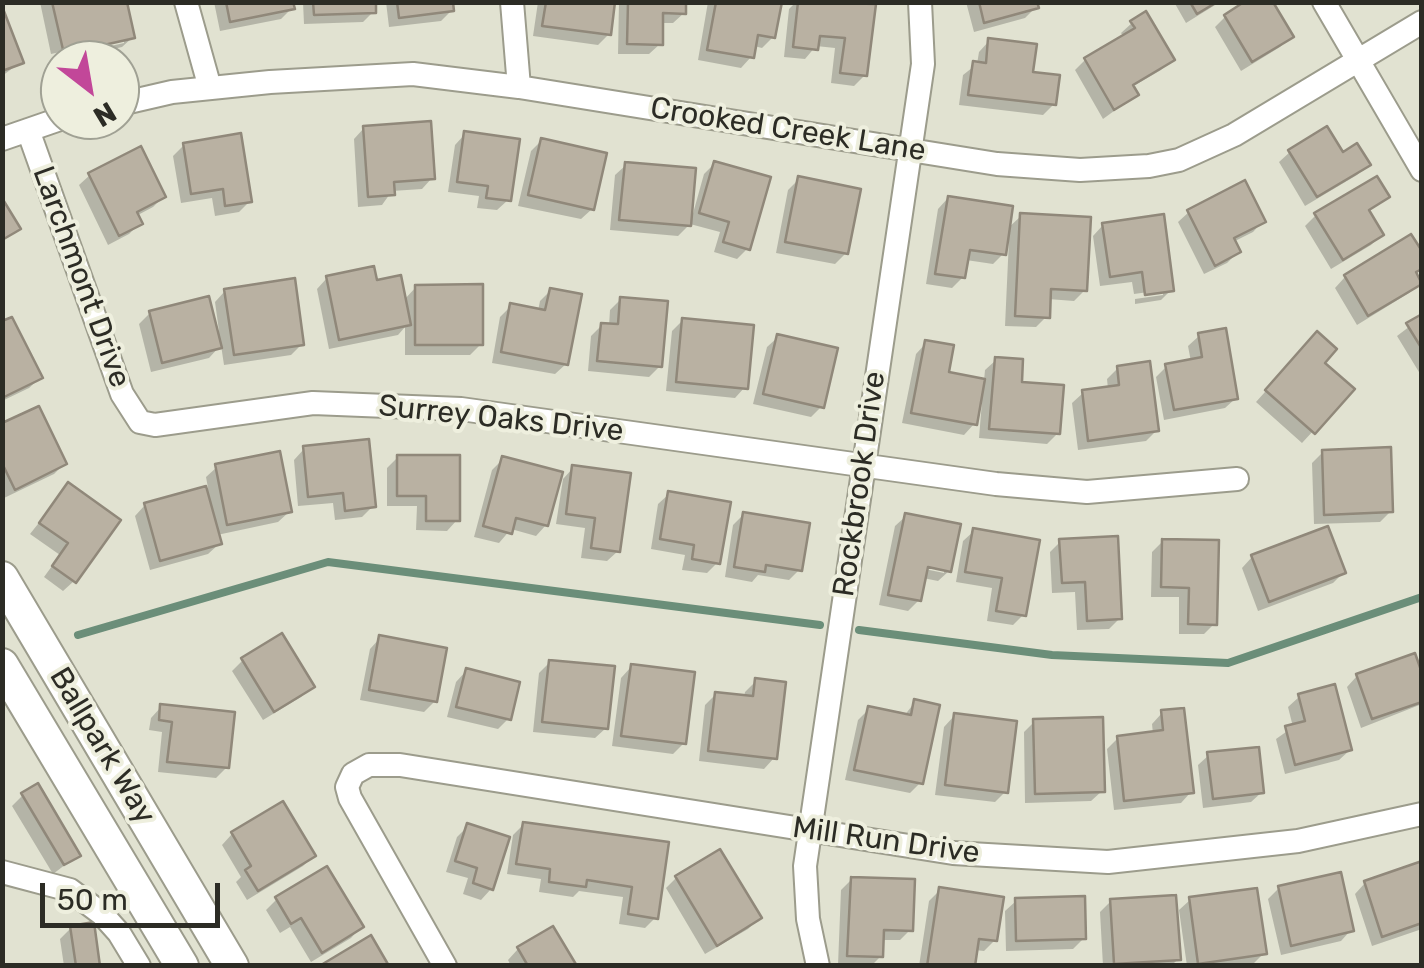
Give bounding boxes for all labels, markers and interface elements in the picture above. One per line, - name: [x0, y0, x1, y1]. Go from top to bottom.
- north arrow: [40, 40, 140, 140]
- street label: Crooked Creek Lane: [648, 90, 928, 170]
- text: N: [88, 95, 122, 134]
- street label: Larchmont Drive: [24, 162, 138, 392]
- street label: Rockbrook Drive: [826, 369, 894, 599]
- street label: Surrey Oaks Drive: [377, 388, 625, 450]
- street label: Ballpark Way: [41, 661, 163, 831]
- street label: Mill Run Drive: [790, 810, 982, 872]
- scale bar: [45, 863, 225, 925]
- text: 50 m: [57, 882, 128, 918]

